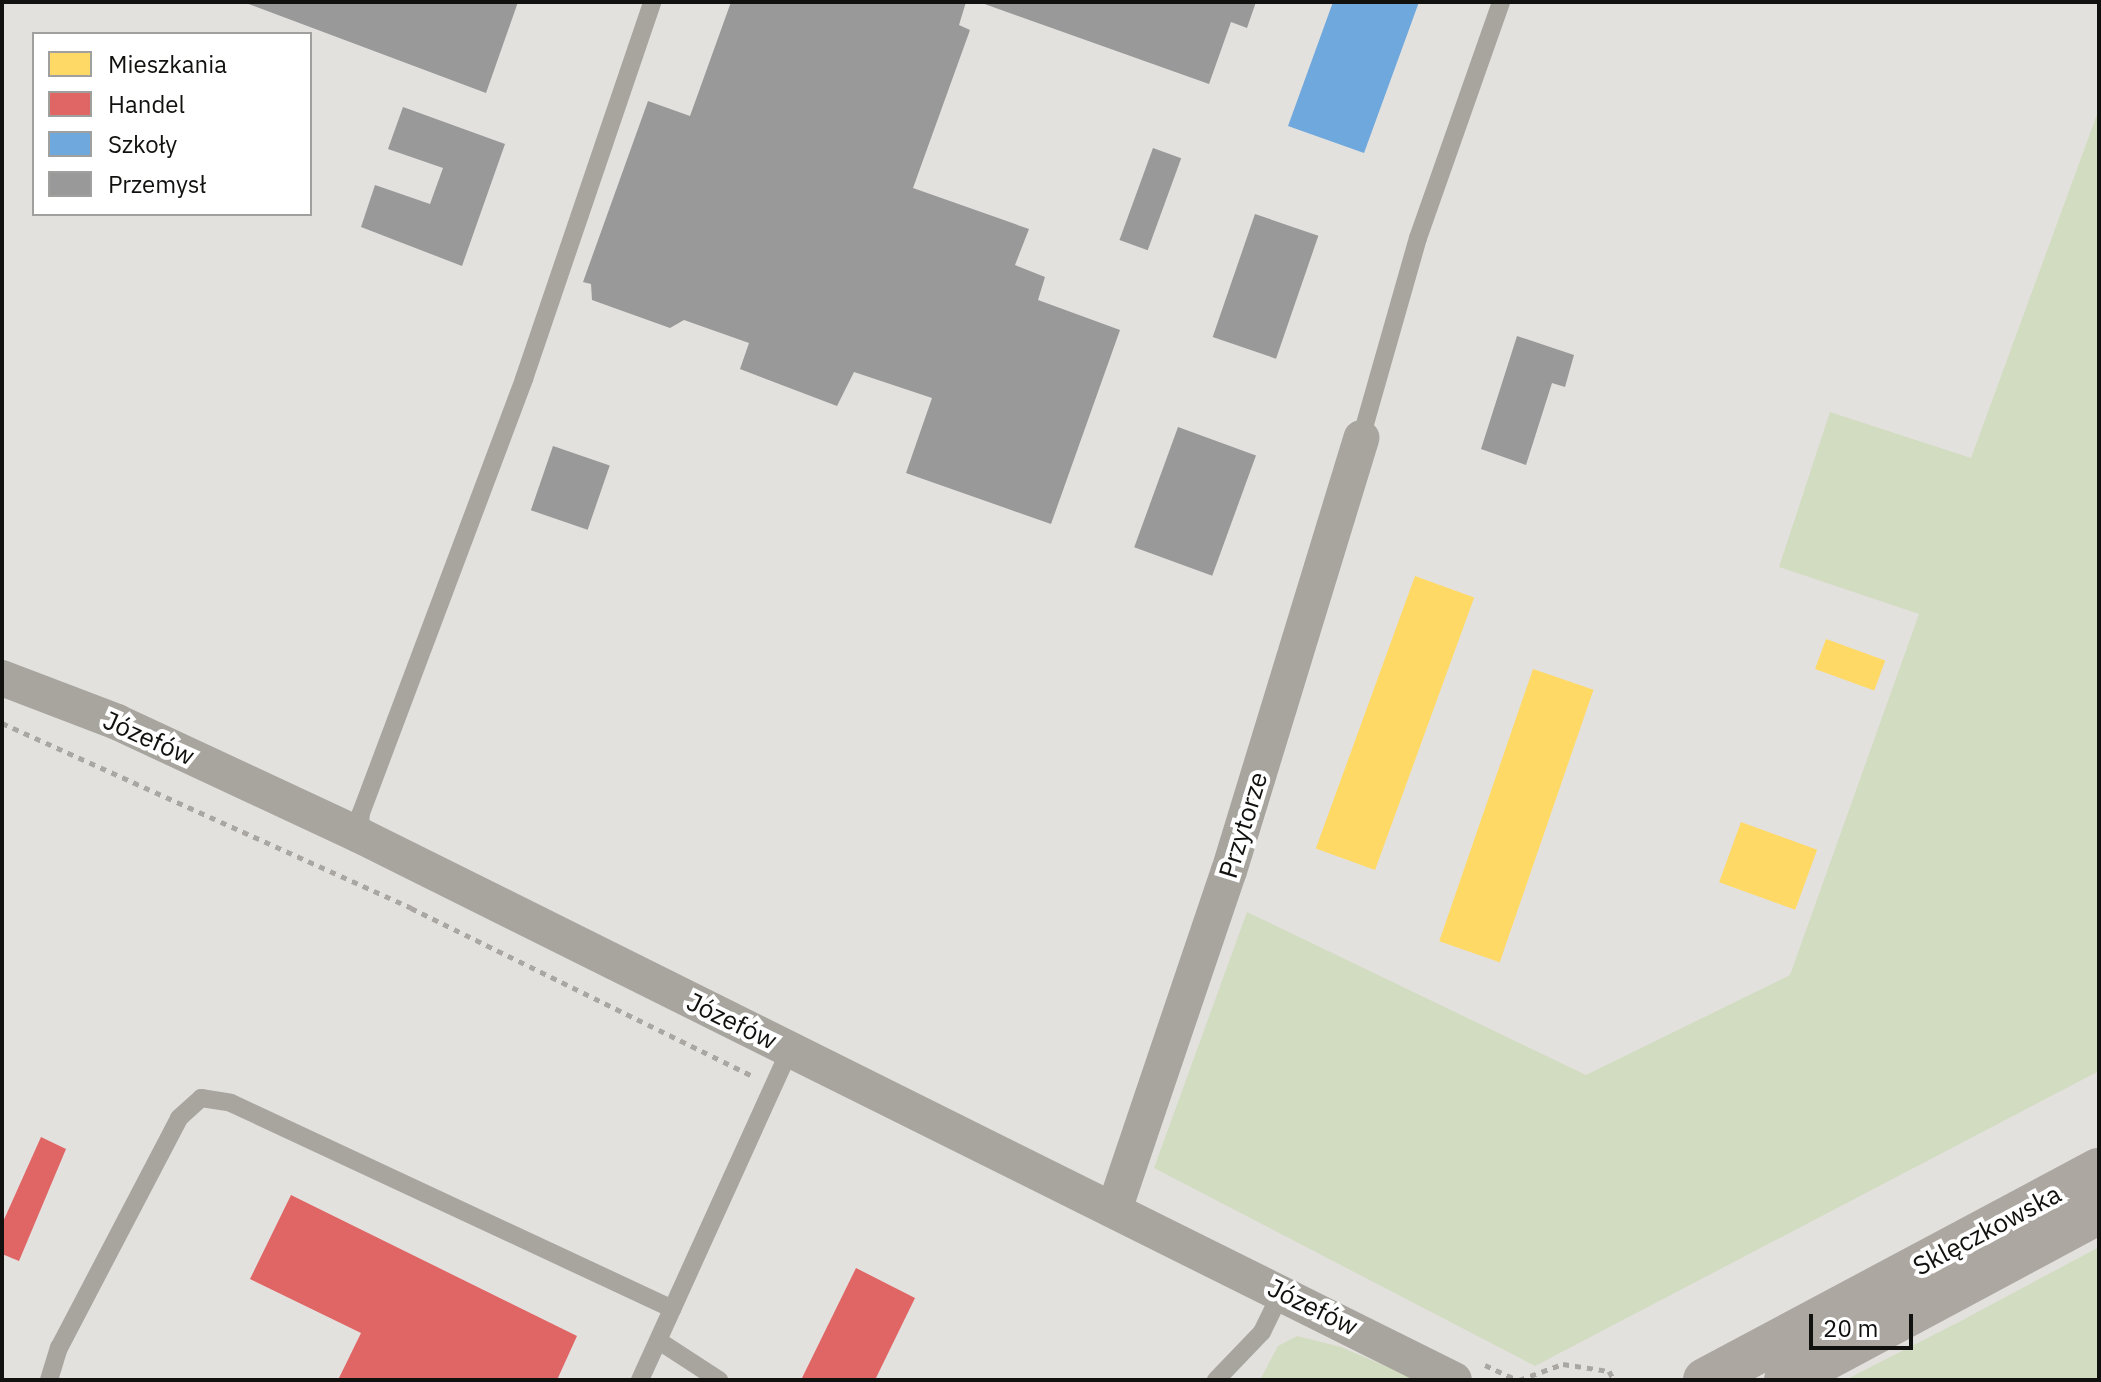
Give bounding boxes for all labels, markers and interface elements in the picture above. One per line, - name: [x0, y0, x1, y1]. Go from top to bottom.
- legend: [32, 32, 312, 216]
- text: Mieszkania: [108, 48, 227, 80]
- text: Handel: [108, 88, 185, 120]
- text: Szkoły: [108, 128, 177, 160]
- text: Przemysł: [108, 168, 206, 200]
- street label: Józefów: [99, 704, 199, 772]
- street label: Przytorze: [1212, 768, 1274, 882]
- street label: Józefów: [682, 986, 782, 1056]
- street label: Sklęczkowska: [1908, 1178, 2066, 1282]
- street label: Józefów: [1263, 1272, 1363, 1342]
- scale bar: [1813, 1298, 1917, 1348]
- text: 20 m: [1823, 1312, 1878, 1344]

